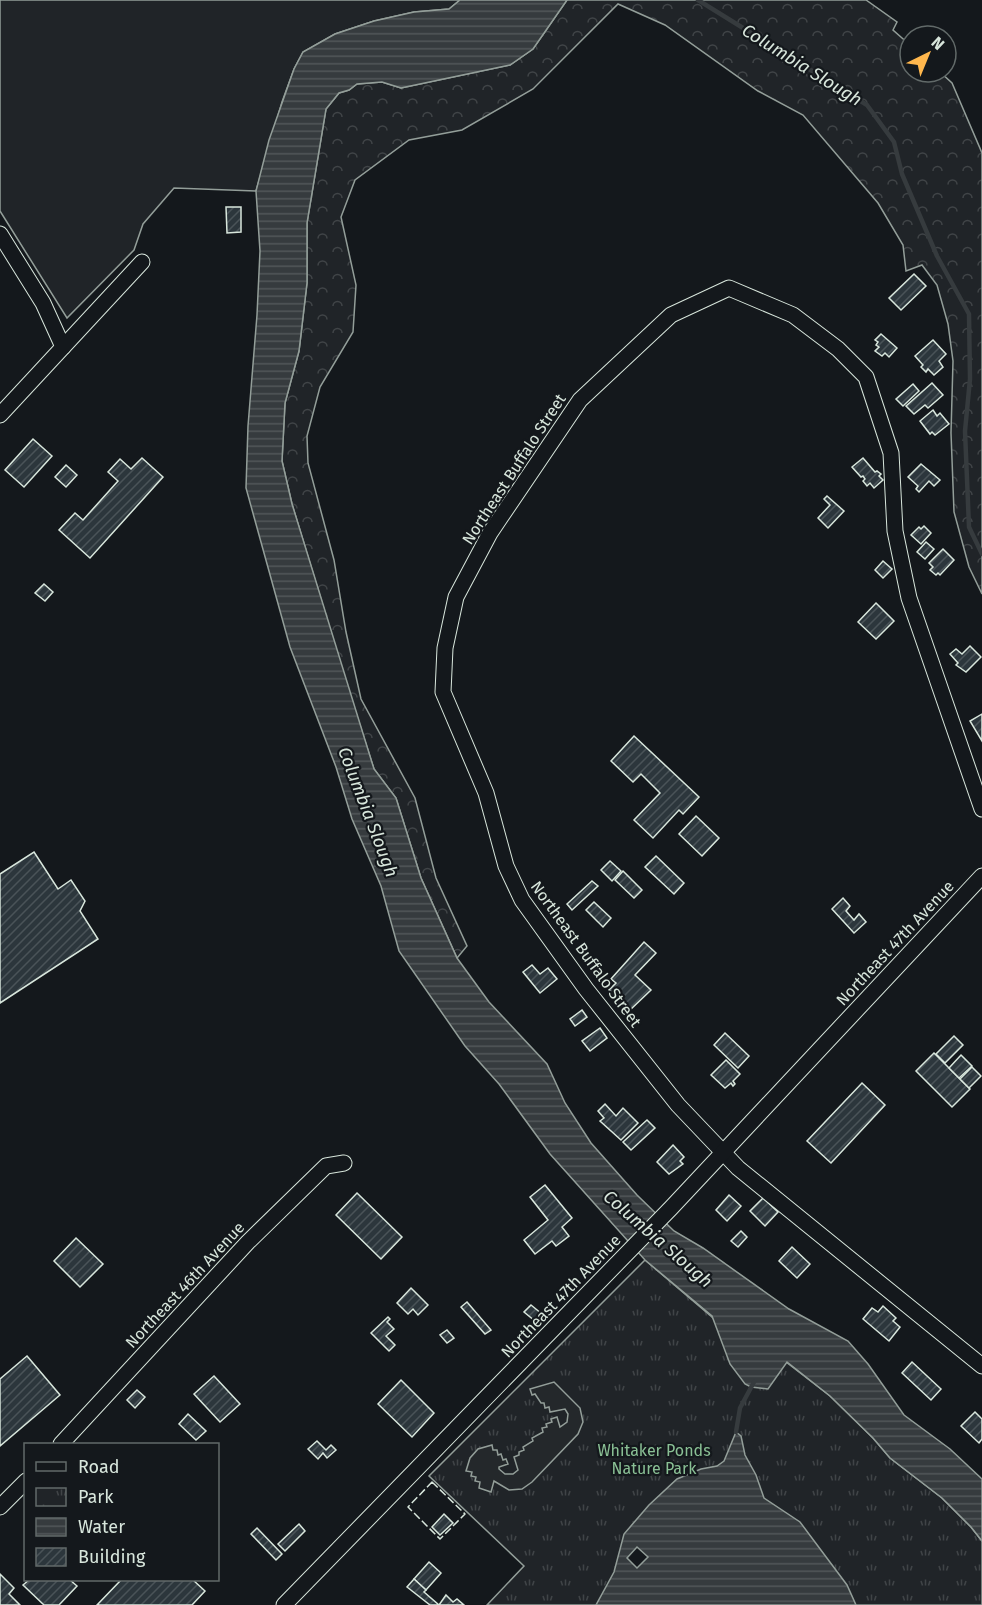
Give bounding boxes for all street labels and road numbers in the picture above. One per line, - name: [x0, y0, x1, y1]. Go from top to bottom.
- street label: Northeast Buffalo Street: [458, 390, 570, 548]
- street label: Northeast Buffalo Street: [527, 877, 645, 1031]
- street label: Northeast 47th Avenue: [832, 877, 958, 1009]
- street label: Northeast 46th Avenue: [122, 1218, 248, 1352]
- street label: Northeast 47th Avenue: [497, 1230, 625, 1362]

